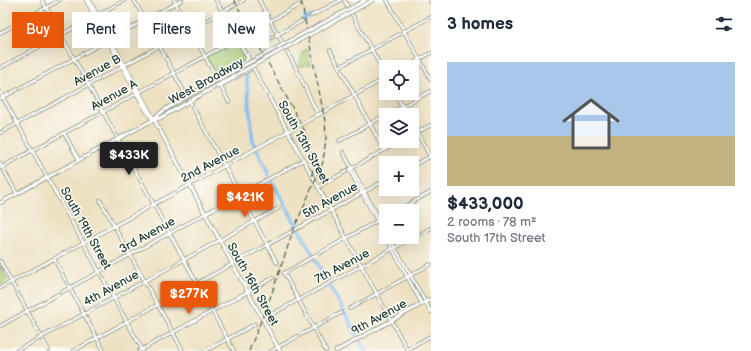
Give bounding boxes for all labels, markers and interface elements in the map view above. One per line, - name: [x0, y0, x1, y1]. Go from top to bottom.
- chip: Buy: [12, 12, 64, 48]
- chip: Rent: [72, 12, 130, 48]
- chip: Filters: [138, 12, 205, 48]
- chip: New: [213, 12, 269, 48]
- icon: filters: [713, 13, 735, 35]
- text: 3 homes: [447, 14, 513, 34]
- street label: Avenue B: [71, 51, 124, 90]
- street label: West Broadway: [166, 55, 247, 108]
- map controls: [379, 60, 419, 244]
- button: locate: [379, 60, 419, 100]
- street label: Avenue A: [88, 76, 141, 114]
- icon: home: [555, 88, 627, 160]
- street label: South 13th Street: [275, 98, 333, 187]
- button: layers: [379, 108, 419, 148]
- pin: $433K: [101, 142, 157, 176]
- street label: 2nd Avenue: [178, 143, 242, 186]
- text: $433K: [109, 147, 149, 163]
- button: +: [379, 156, 419, 196]
- street label: 5th Avenue: [300, 179, 360, 222]
- street label: South 19th Street: [57, 184, 115, 272]
- pin: $421K: [217, 184, 273, 218]
- text: $421K: [226, 189, 264, 205]
- text: $433,000: [447, 194, 524, 214]
- button: −: [379, 204, 419, 244]
- street label: 3rd Avenue: [117, 214, 178, 257]
- text: 2 rooms · 78 m²: [447, 214, 537, 230]
- text: South 17th Street: [447, 230, 546, 246]
- street label: South 16th Street: [224, 240, 282, 329]
- street label: 7th Avenue: [312, 246, 372, 287]
- street label: 4th Avenue: [81, 267, 142, 310]
- pin: $277K: [161, 281, 217, 315]
- text: $277K: [169, 286, 209, 302]
- street label: 9th Avenue: [349, 296, 409, 339]

